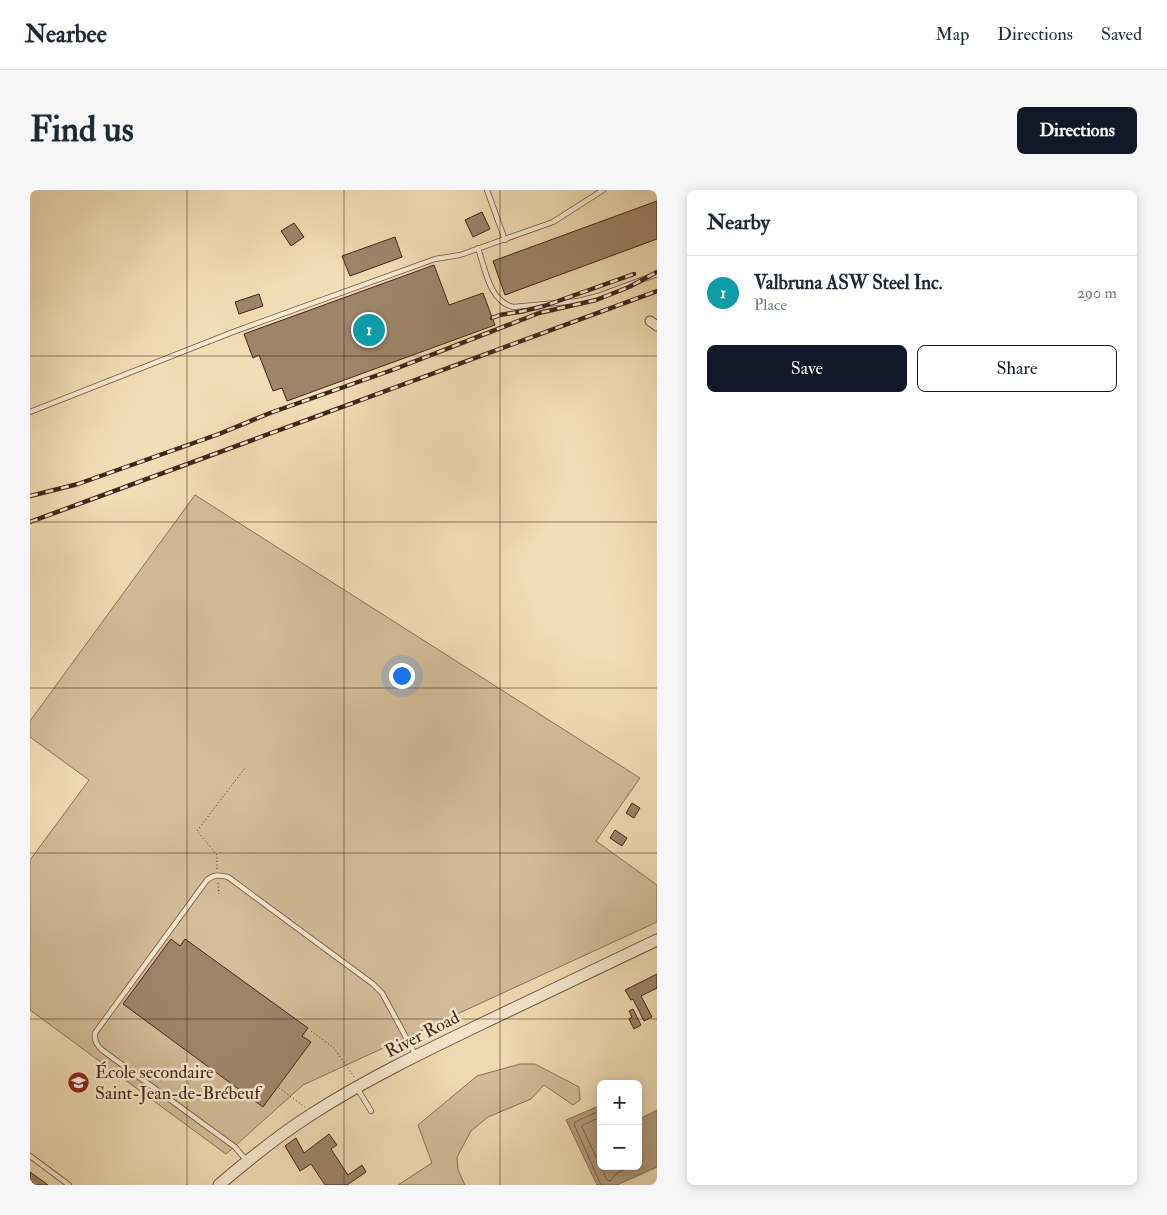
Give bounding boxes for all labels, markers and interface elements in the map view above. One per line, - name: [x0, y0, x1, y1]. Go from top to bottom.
- text: Nearbee: [25, 19, 107, 50]
- text: Map: [936, 23, 969, 46]
- text: Directions: [997, 23, 1073, 46]
- text: Saved: [1101, 23, 1142, 46]
- button: Directions: [1017, 107, 1137, 154]
- text: Find us: [30, 108, 134, 152]
- text: Nearby: [707, 209, 770, 236]
- text: Valbruna ASW Steel Inc.: [754, 271, 942, 295]
- text: 1: [720, 283, 726, 303]
- text: 290 m: [1077, 283, 1117, 303]
- text: Place: [754, 295, 787, 315]
- pin: 1: [353, 311, 385, 349]
- button: Save: [707, 345, 907, 392]
- button: Share: [917, 345, 1117, 392]
- your location: [389, 663, 415, 689]
- street label: River Road: [381, 1006, 464, 1063]
- place label: École secondaire Saint-Jean-de-Brébeuf: [95, 1061, 263, 1105]
- school or university icon: École secondaire Saint-Jean-de-Brébeuf: [67, 1070, 91, 1094]
- map controls: [597, 1080, 642, 1170]
- button: +: [597, 1080, 642, 1125]
- button: −: [597, 1125, 642, 1170]

